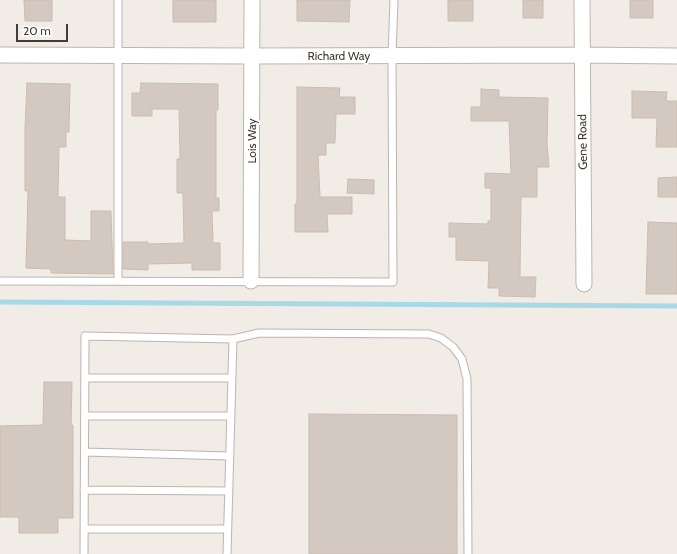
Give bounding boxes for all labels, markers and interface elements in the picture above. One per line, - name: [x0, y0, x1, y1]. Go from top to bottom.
- scale bar: [18, 16, 70, 42]
- text: 20 m: [23, 23, 51, 38]
- street label: Richard Way: [308, 49, 370, 63]
- street label: Gene Road: [575, 114, 591, 170]
- street label: Lois Way: [245, 118, 259, 164]

